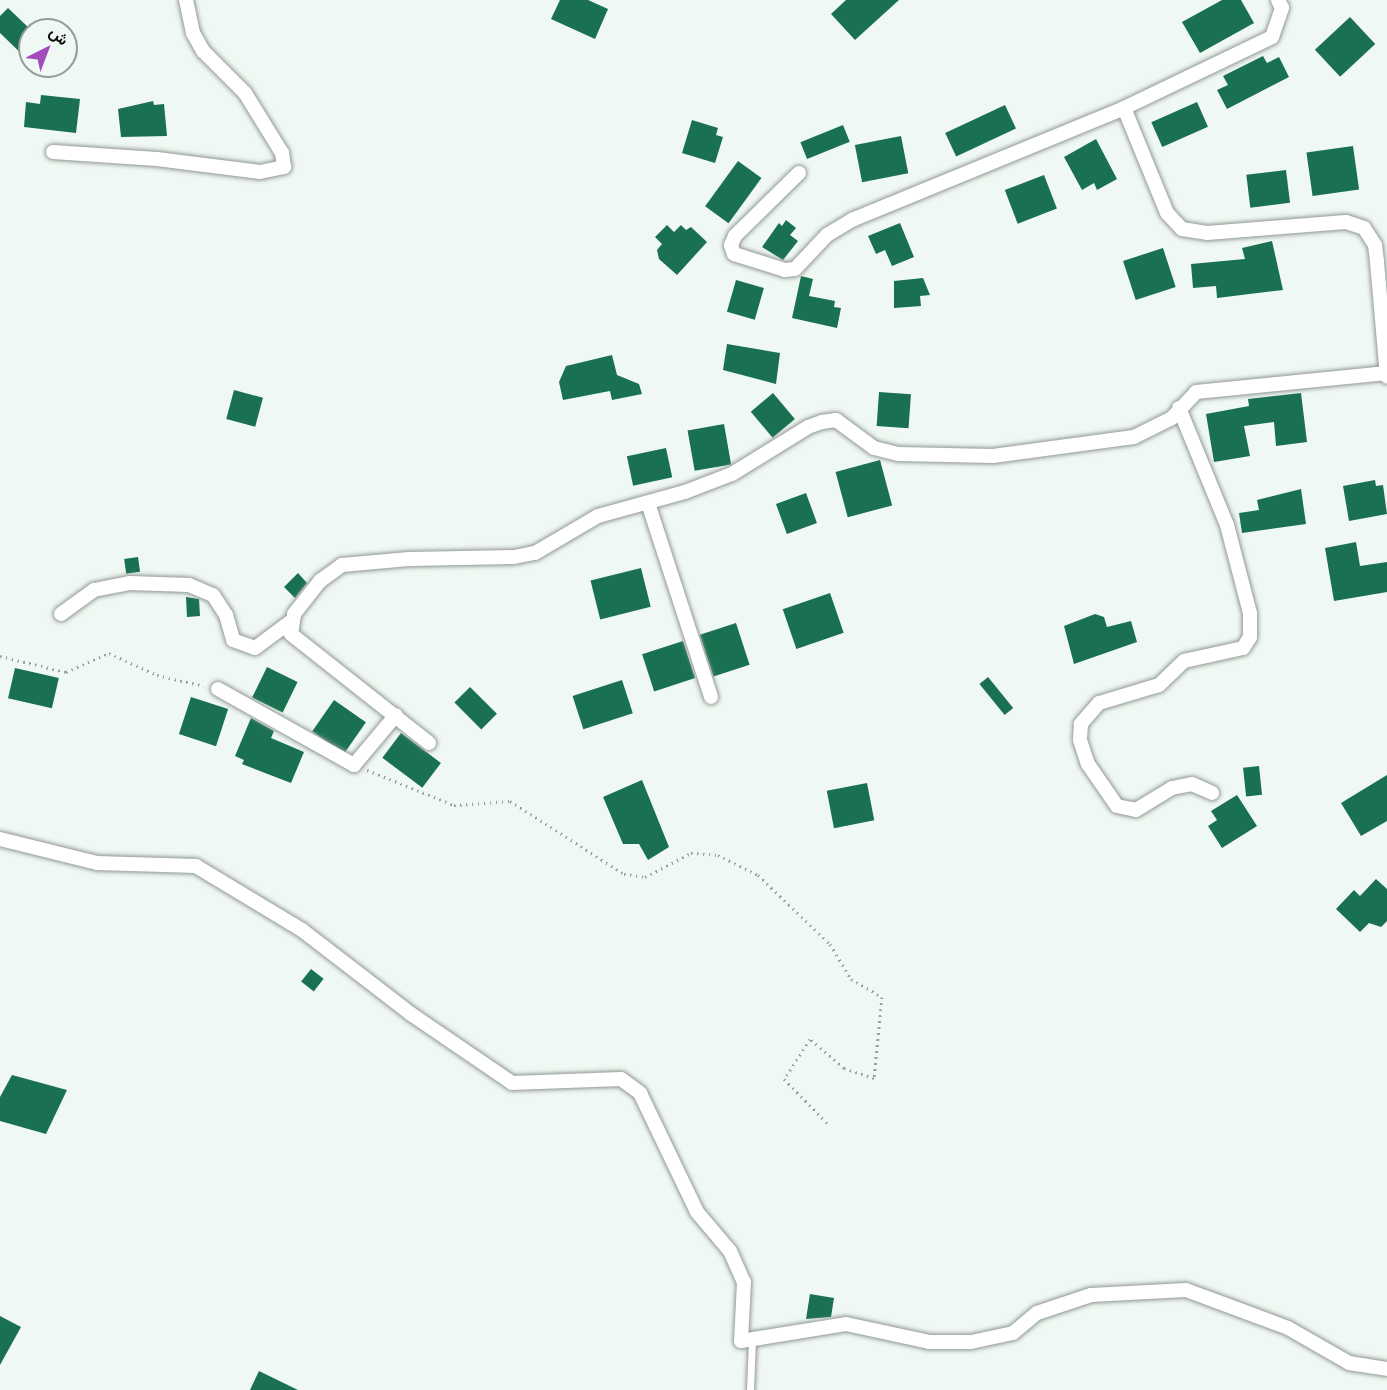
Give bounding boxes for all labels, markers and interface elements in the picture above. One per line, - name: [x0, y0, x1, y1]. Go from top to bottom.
- north arrow: [18, 18, 78, 78]
- text: ش: [44, 21, 73, 51]

